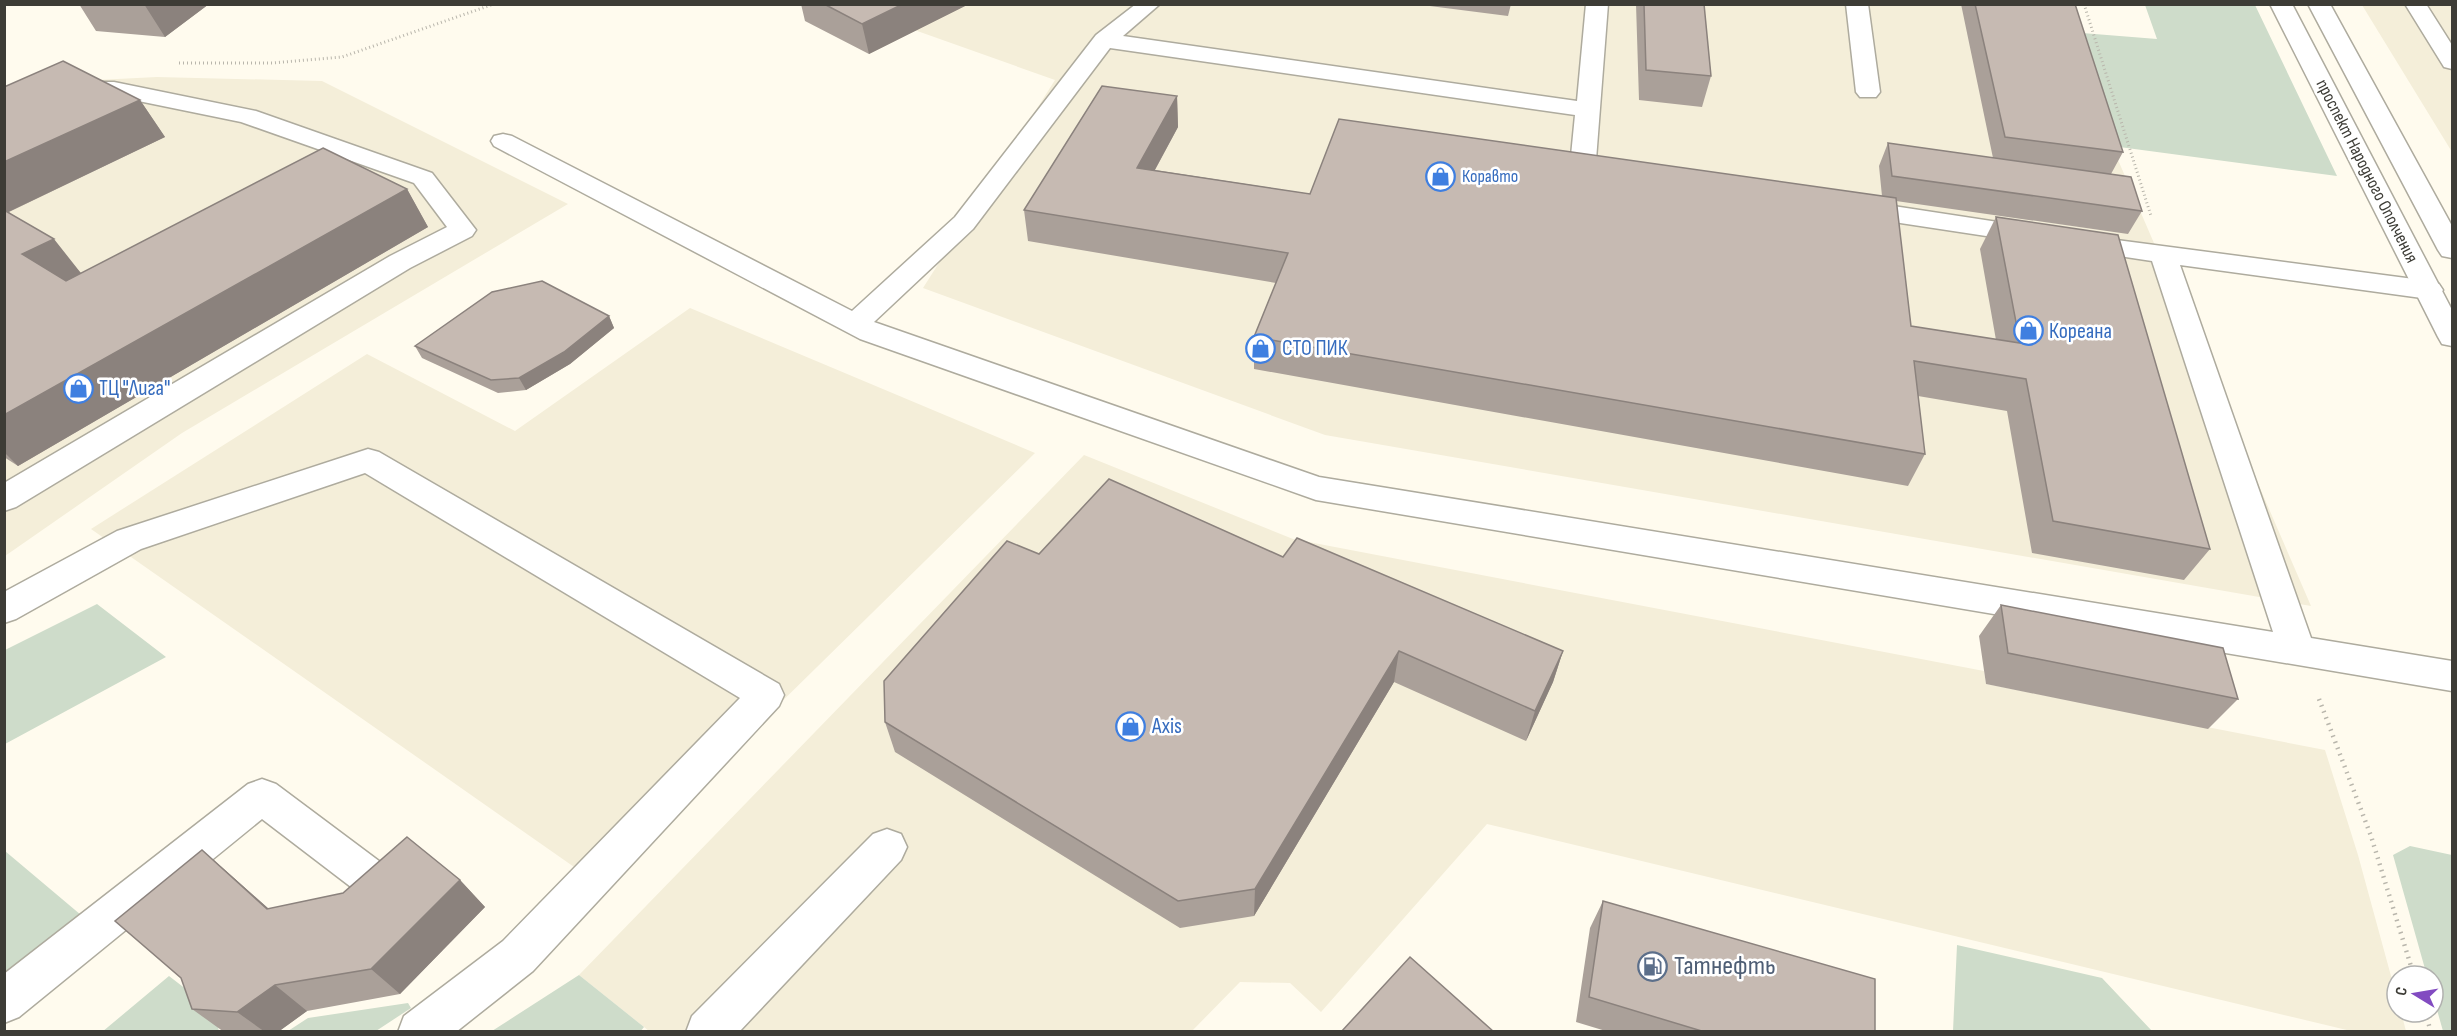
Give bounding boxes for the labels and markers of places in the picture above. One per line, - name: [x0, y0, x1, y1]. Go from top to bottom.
- shop icon: Коравто: [1425, 160, 1457, 192]
- place label: Коравто: [1462, 166, 1518, 187]
- shop icon: Кореана: [2012, 315, 2044, 347]
- place label: Кореана: [2049, 318, 2112, 345]
- shop icon: СТО ПИК: [1245, 332, 1277, 364]
- place label: СТО ПИК: [1282, 335, 1348, 362]
- shop icon: ТЦ "Лига": [62, 372, 94, 404]
- place label: ТЦ "Лига": [99, 375, 170, 402]
- shop icon: Axis: [1115, 710, 1147, 742]
- place label: Axis: [1151, 713, 1182, 740]
- fuel station icon: Татнефть: [1637, 950, 1669, 982]
- place label: Татнефть: [1674, 950, 1776, 982]

